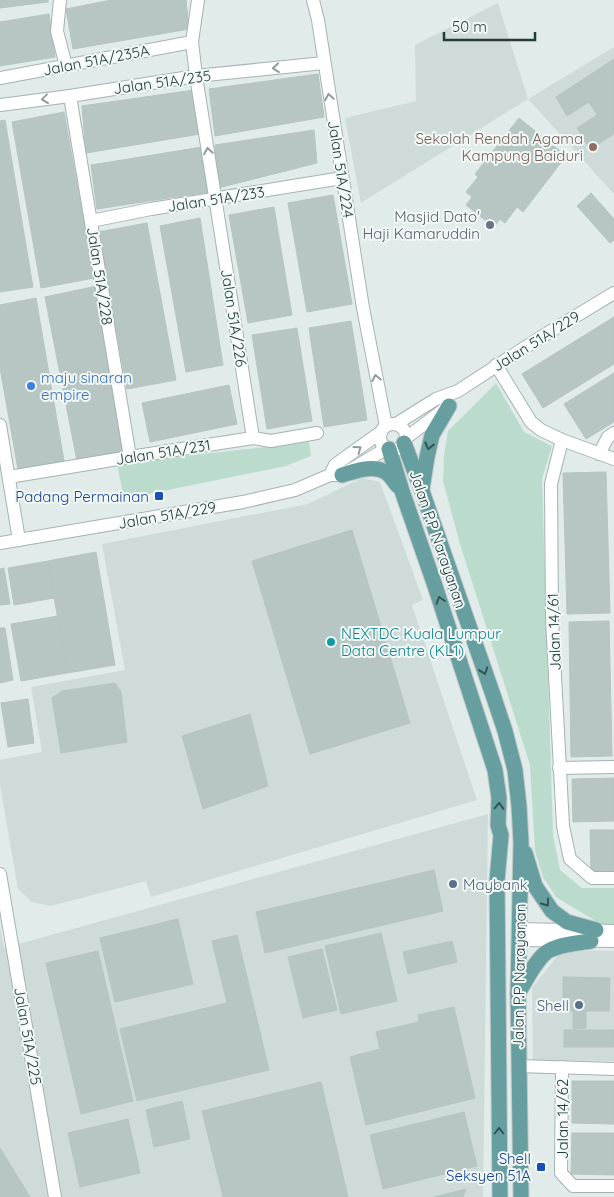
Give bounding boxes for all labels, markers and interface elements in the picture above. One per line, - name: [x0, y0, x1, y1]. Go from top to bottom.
- scale bar: [444, 10, 535, 42]
- text: 50 m: [452, 17, 487, 36]
- street label: Jalan 51A/235A: [41, 40, 151, 80]
- one-way arrow: [271, 62, 279, 73]
- street label: Jalan 51A/235: [112, 66, 212, 98]
- one-way arrow: [325, 92, 335, 101]
- one-way arrow: [41, 93, 49, 104]
- street label: Jalan 51A/224: [324, 119, 358, 219]
- place label: Sekolah Rendah Agama Kampung Baiduri: [415, 129, 583, 165]
- marker: Sekolah Rendah Agama Kampung Baiduri: [587, 141, 599, 153]
- one-way arrow: [203, 146, 213, 155]
- street label: Jalan 51A/233: [166, 182, 266, 216]
- place label: Masjid Dato' Haji Kamaruddin: [362, 207, 480, 243]
- marker: Masjid Dato' Haji Kamaruddin: [484, 219, 496, 231]
- street label: Jalan 51A/228: [83, 226, 117, 326]
- street label: Jalan 51A/226: [217, 268, 251, 368]
- street label: Jalan 51A/229: [489, 307, 583, 375]
- place label: maju sinaran empire: [41, 368, 132, 404]
- one-way arrow: [372, 373, 382, 382]
- marker: maju sinaran empire: [25, 380, 37, 392]
- street label: Jalan 51A/231: [114, 435, 212, 469]
- one-way arrow: [424, 442, 435, 451]
- one-way arrow: [352, 446, 361, 454]
- street label: Jalan P.P Narayanan: [405, 467, 471, 611]
- place label: Padang Permainan: [15, 487, 149, 506]
- marker: Padang Permainan: [153, 490, 165, 502]
- street label: Jalan 51A/229: [116, 497, 218, 533]
- street label: Jalan 14/61: [543, 593, 565, 671]
- one-way arrow: [435, 596, 445, 604]
- place label: NEXTDC Kuala Lumpur Data Centre (KL1): [341, 624, 501, 660]
- marker: NEXTDC Kuala Lumpur Data Centre (KL1): [325, 636, 337, 648]
- one-way arrow: [478, 666, 488, 675]
- one-way arrow: [493, 801, 504, 809]
- place label: Maybank: [463, 875, 528, 894]
- marker: Maybank: [447, 878, 459, 890]
- one-way arrow: [540, 897, 549, 907]
- street label: Jalan P.P Narayanan: [508, 903, 530, 1049]
- street label: Jalan 51A/225: [10, 986, 46, 1086]
- place label: Shell: [537, 996, 569, 1015]
- marker: Shell: [573, 999, 585, 1011]
- street label: Jalan 14/62: [553, 1079, 572, 1159]
- one-way arrow: [494, 1127, 504, 1134]
- place label: Shell Seksyen 51A: [446, 1149, 531, 1185]
- marker: Shell Seksyen 51A: [535, 1161, 547, 1173]

